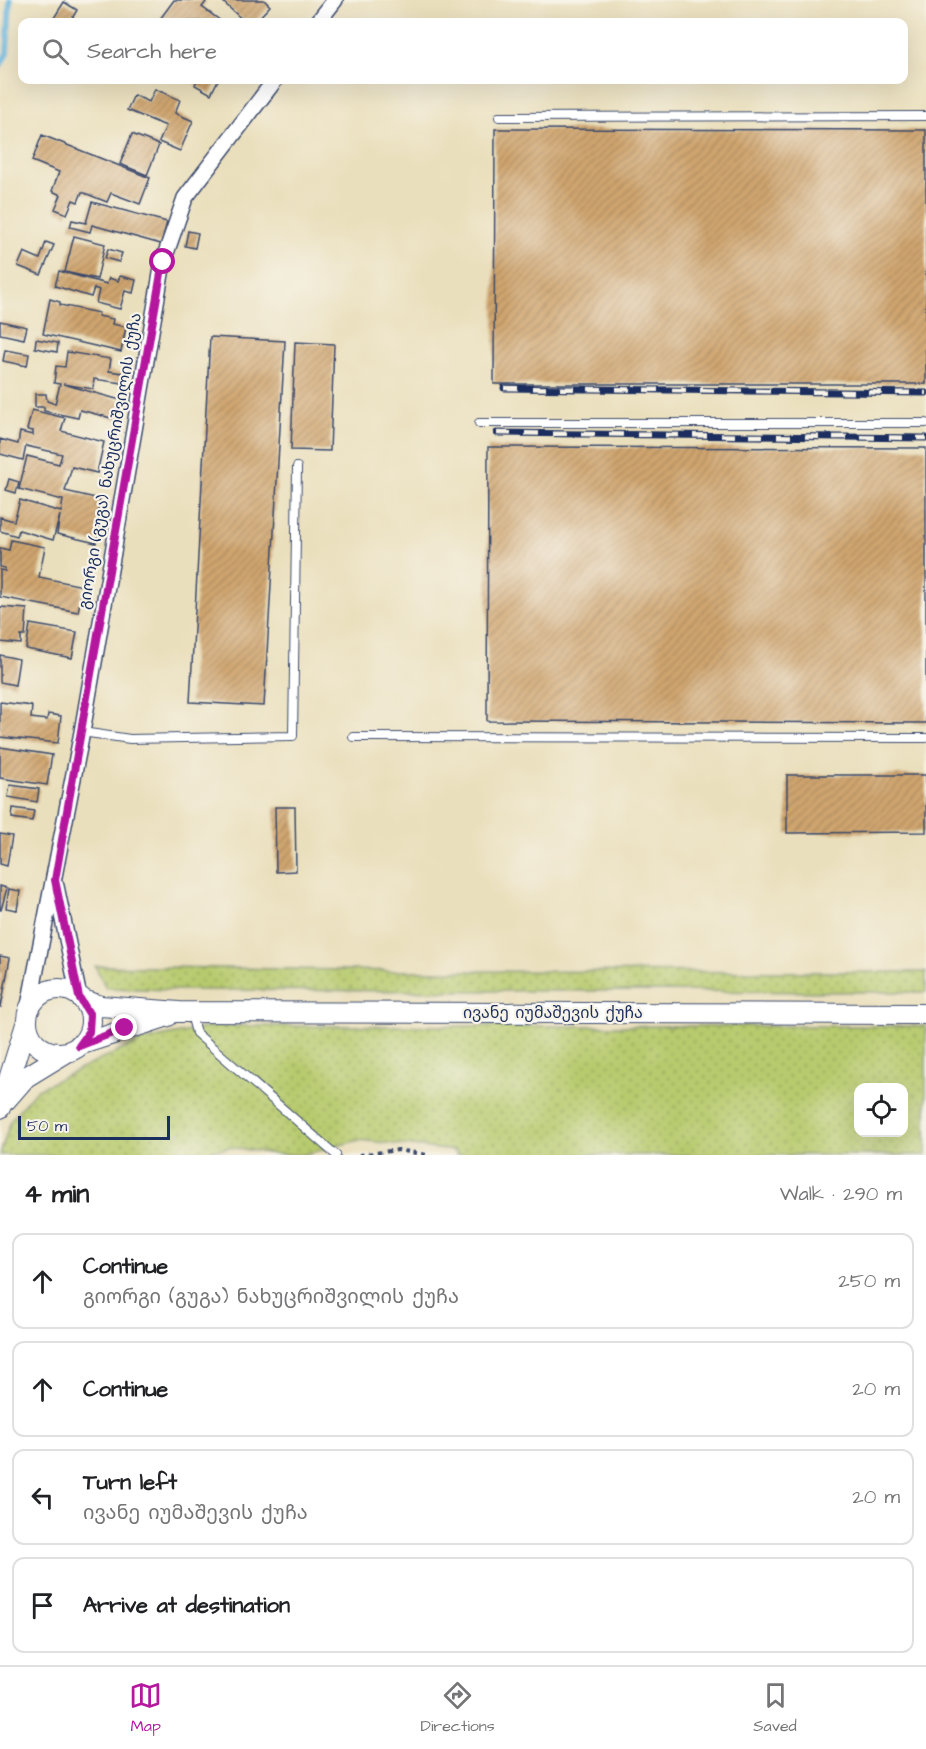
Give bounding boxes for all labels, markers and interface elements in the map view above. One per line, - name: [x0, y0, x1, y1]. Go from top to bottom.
- search box: [18, 18, 908, 84]
- icon: search: [39, 35, 72, 68]
- text: Search here: [87, 36, 217, 67]
- route start: [149, 248, 175, 274]
- street label: გიორგი (გუგა) ნახუცრიშვილის ქუჩა: [73, 311, 147, 611]
- street label: ივანე იუმაშევის ქუჩა: [463, 1002, 643, 1024]
- route end: [111, 1014, 137, 1040]
- map controls: [854, 1083, 908, 1137]
- button: locate: [854, 1083, 908, 1137]
- scale bar: [18, 1113, 170, 1140]
- text: 50 m: [27, 1115, 67, 1137]
- text: 4 min: [24, 1176, 89, 1212]
- text: Walk · 290 m: [780, 1180, 902, 1208]
- text: Continue: [83, 1251, 168, 1282]
- icon: ahead: [26, 1265, 59, 1298]
- text: 250 m: [838, 1267, 900, 1295]
- text: გიორგი (გუგა) ნახუცრიშვილის ქუჩა: [83, 1283, 459, 1311]
- icon: ahead: [26, 1373, 59, 1406]
- text: Continue: [83, 1374, 168, 1405]
- text: 20 m: [852, 1375, 900, 1403]
- text: Turn left: [83, 1467, 177, 1498]
- icon: left: [26, 1481, 59, 1514]
- text: 20 m: [852, 1483, 900, 1511]
- text: ივანე იუმაშევის ქუჩა: [83, 1499, 308, 1527]
- icon: arrive: [26, 1589, 59, 1622]
- text: Arrive at destination: [83, 1590, 290, 1621]
- tab: Map: [129, 1679, 162, 1737]
- tab: Directions: [421, 1679, 495, 1737]
- tab: Saved: [753, 1679, 797, 1737]

